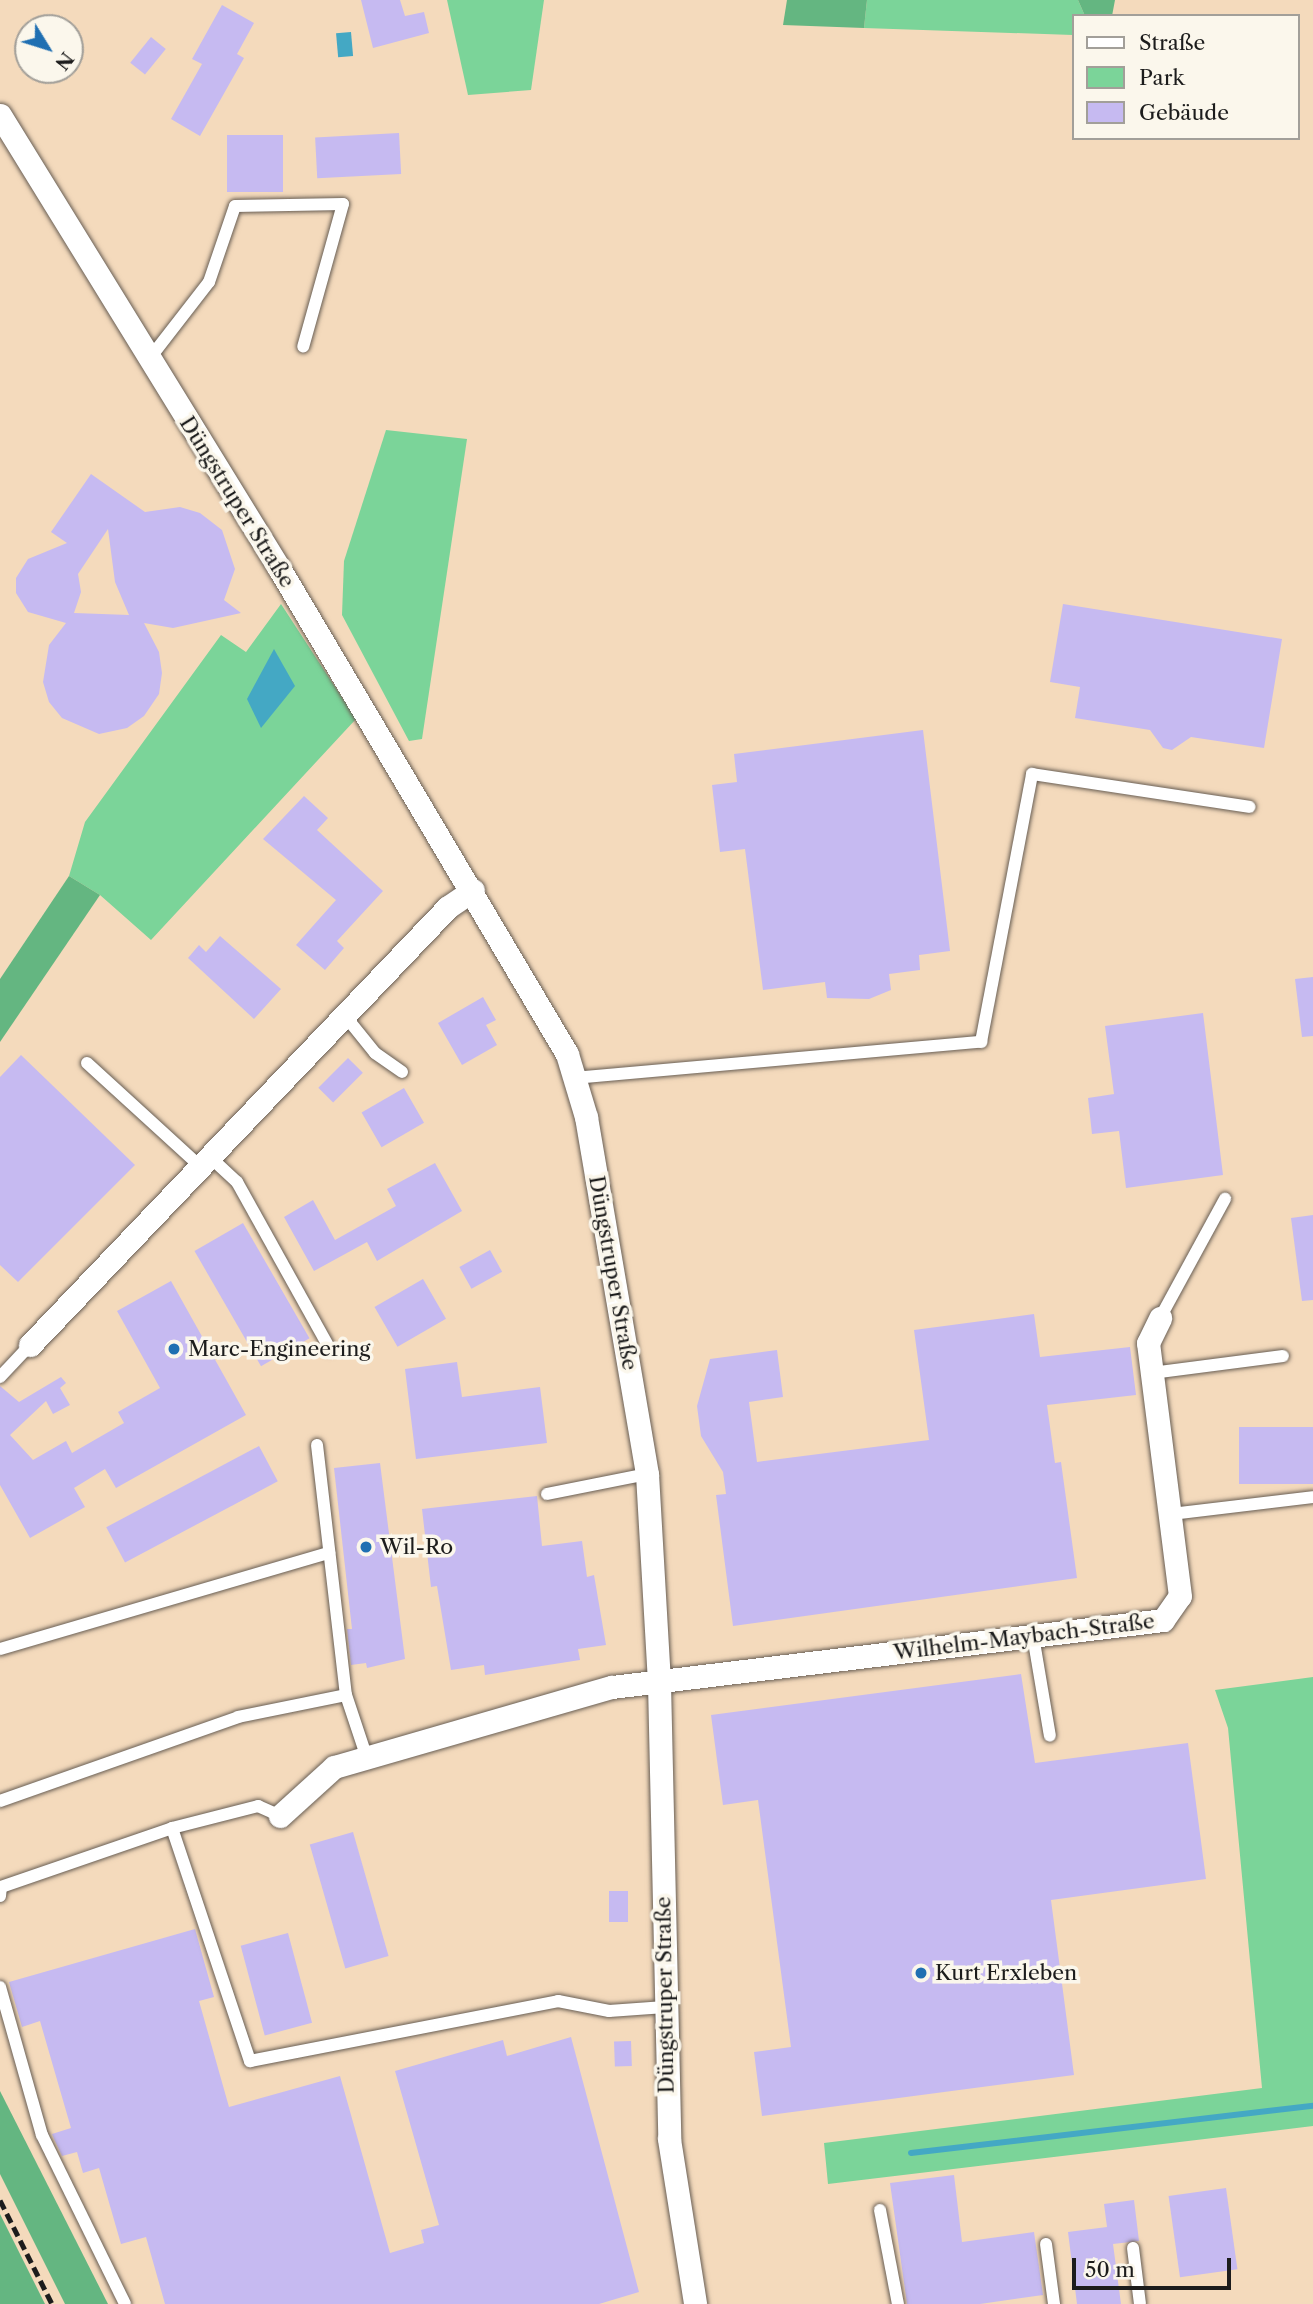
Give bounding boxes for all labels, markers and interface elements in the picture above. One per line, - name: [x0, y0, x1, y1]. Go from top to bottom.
- north arrow: [14, 14, 84, 84]
- legend: [1072, 14, 1299, 140]
- text: Straße: [1139, 30, 1205, 55]
- text: N: [50, 47, 79, 75]
- text: Park: [1139, 65, 1185, 90]
- text: Gebäude: [1139, 100, 1229, 125]
- street label: Düngstruper Straße: [174, 412, 300, 592]
- street label: Düngstruper Straße: [583, 1174, 643, 1372]
- place label: Marc-Engineering: [188, 1336, 370, 1362]
- marker: Marc-Engineering: [166, 1341, 182, 1357]
- place label: Wil-Ro: [380, 1534, 453, 1560]
- marker: Wil-Ro: [358, 1539, 374, 1555]
- street label: Wilhelm-Maybach-Straße: [892, 1608, 1156, 1666]
- street label: Düngstruper Straße: [651, 1896, 679, 2094]
- place label: Kurt Erxleben: [935, 1960, 1077, 1986]
- marker: Kurt Erxleben: [913, 1965, 929, 1981]
- scale bar: [1075, 2244, 1234, 2288]
- text: 50 m: [1085, 2257, 1135, 2282]

